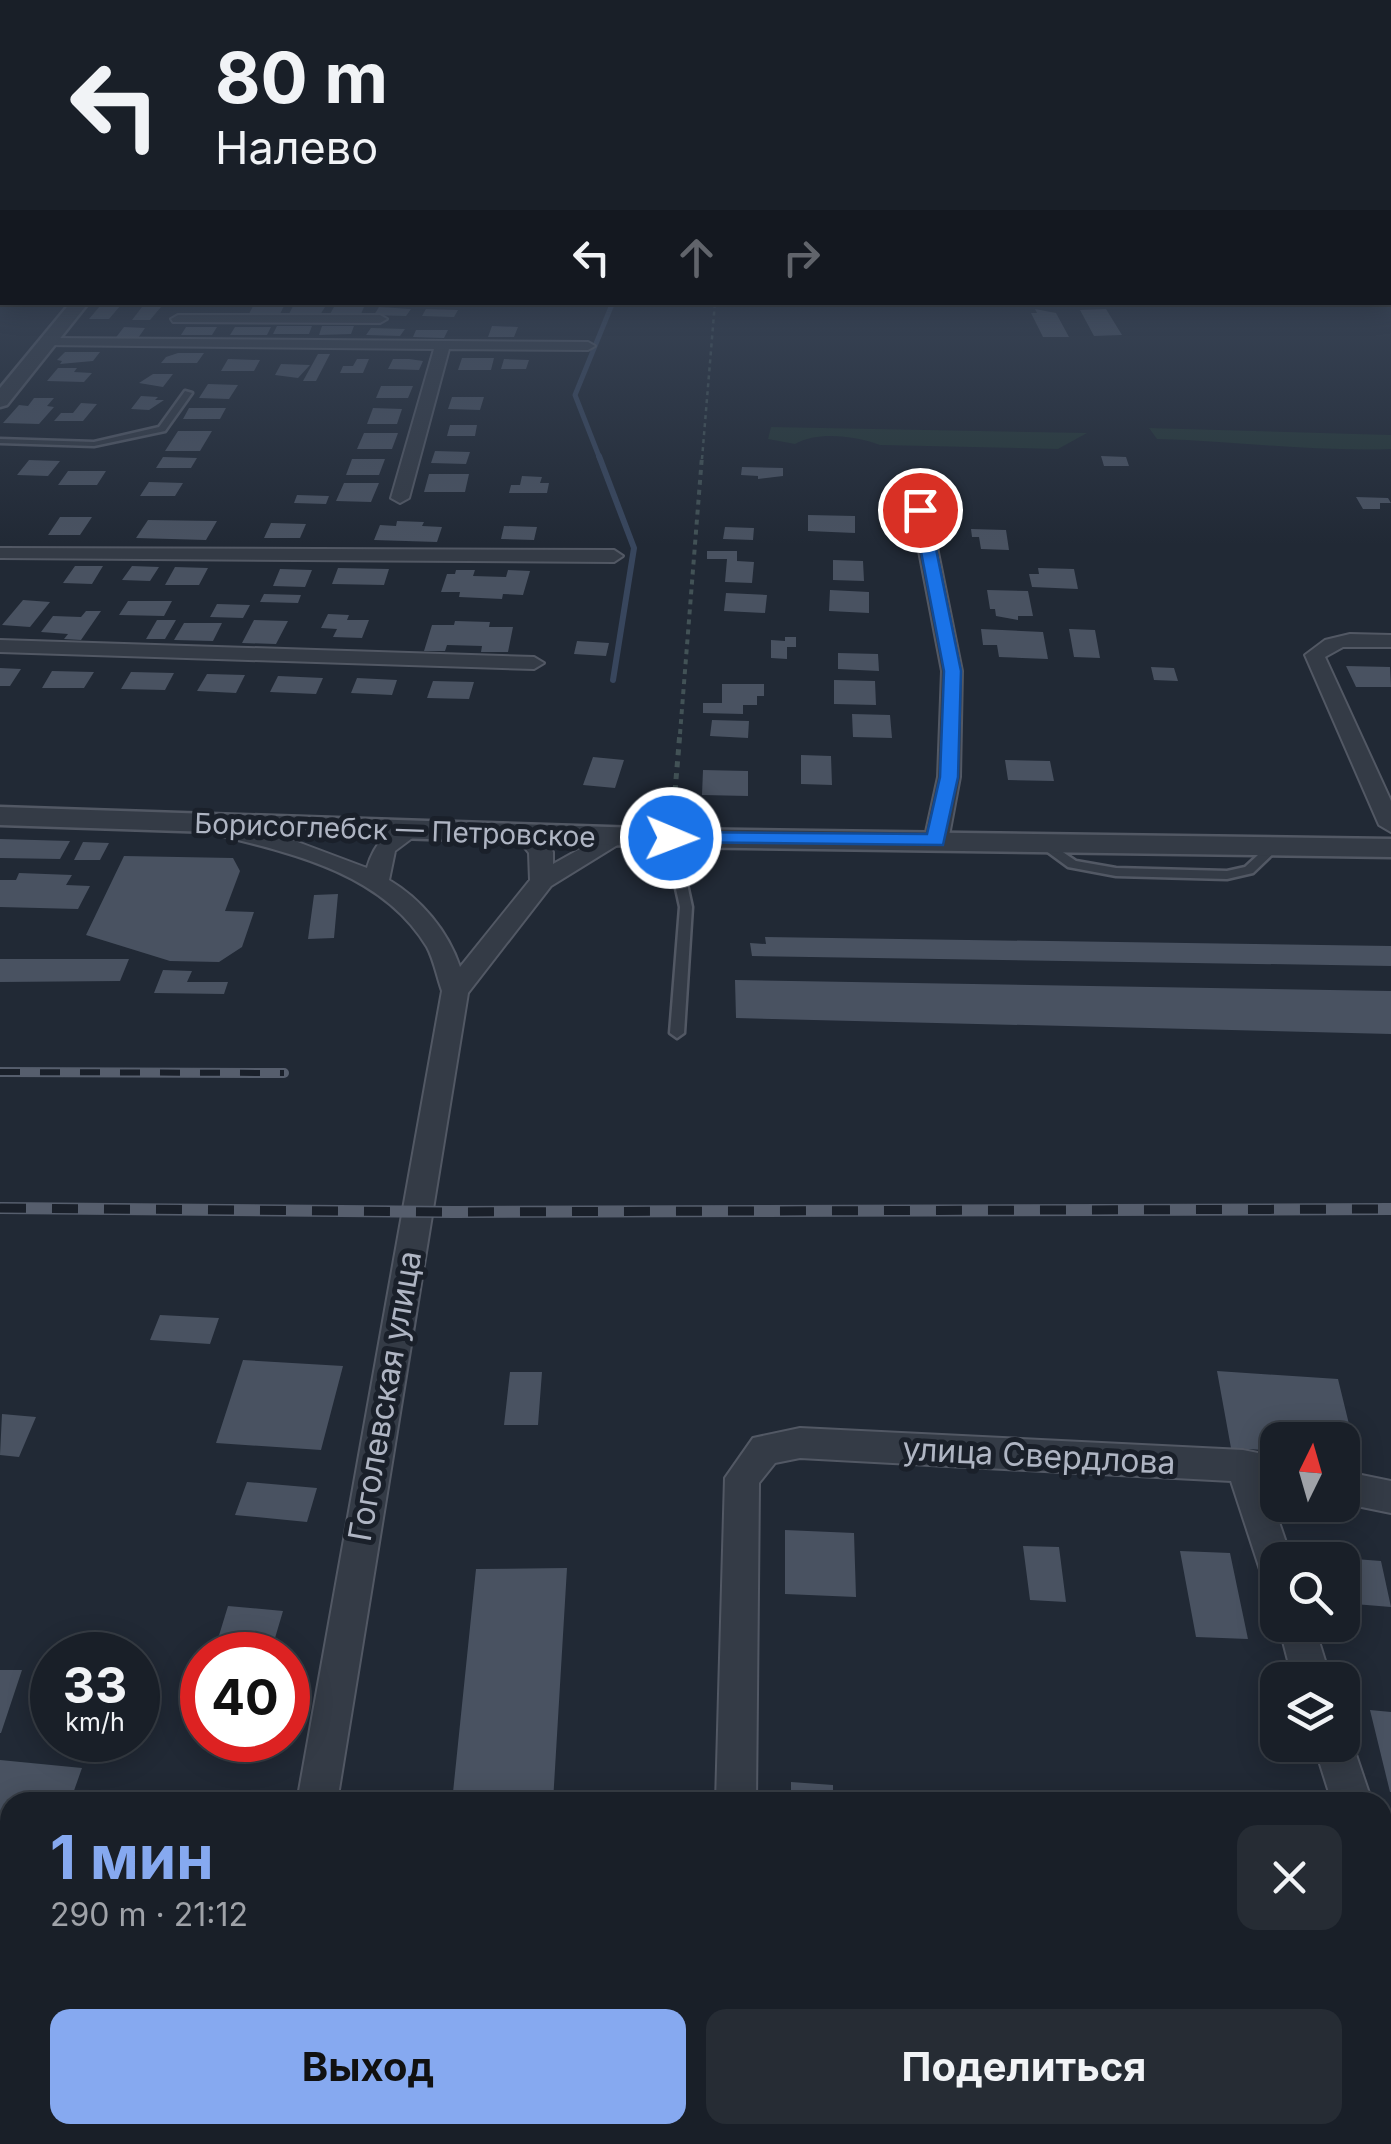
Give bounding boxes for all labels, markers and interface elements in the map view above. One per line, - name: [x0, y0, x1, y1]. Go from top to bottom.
- text: 80 m: [215, 35, 388, 120]
- icon: left: [50, 40, 180, 170]
- text: Налево: [215, 120, 378, 175]
- icon: left: [564, 230, 619, 285]
- icon: ahead: [669, 230, 724, 285]
- icon: right: [774, 230, 829, 285]
- pin: [878, 468, 963, 553]
- icon: arrive: [893, 483, 948, 538]
- position arrow: [619, 786, 723, 890]
- street label: Борисоглебск — Петровское: [194, 806, 596, 854]
- street label: Гоголевская улица: [340, 1248, 429, 1544]
- north arrow: [1260, 1422, 1360, 1522]
- map controls: [1260, 1422, 1360, 1762]
- street label: улица Свердлова: [902, 1429, 1177, 1482]
- button: search: [1260, 1542, 1360, 1642]
- speed limit sign: 40: [180, 1632, 310, 1762]
- text: 33: [63, 1655, 127, 1715]
- button: layers: [1260, 1662, 1360, 1762]
- text: km/h: [65, 1707, 125, 1737]
- text: 1 мин: [50, 1821, 214, 1893]
- button: close: [1237, 1825, 1342, 1930]
- text: 290 m · 21:12: [50, 1895, 248, 1934]
- button: Выход: [50, 2009, 686, 2124]
- button: Поделиться: [706, 2009, 1342, 2124]

